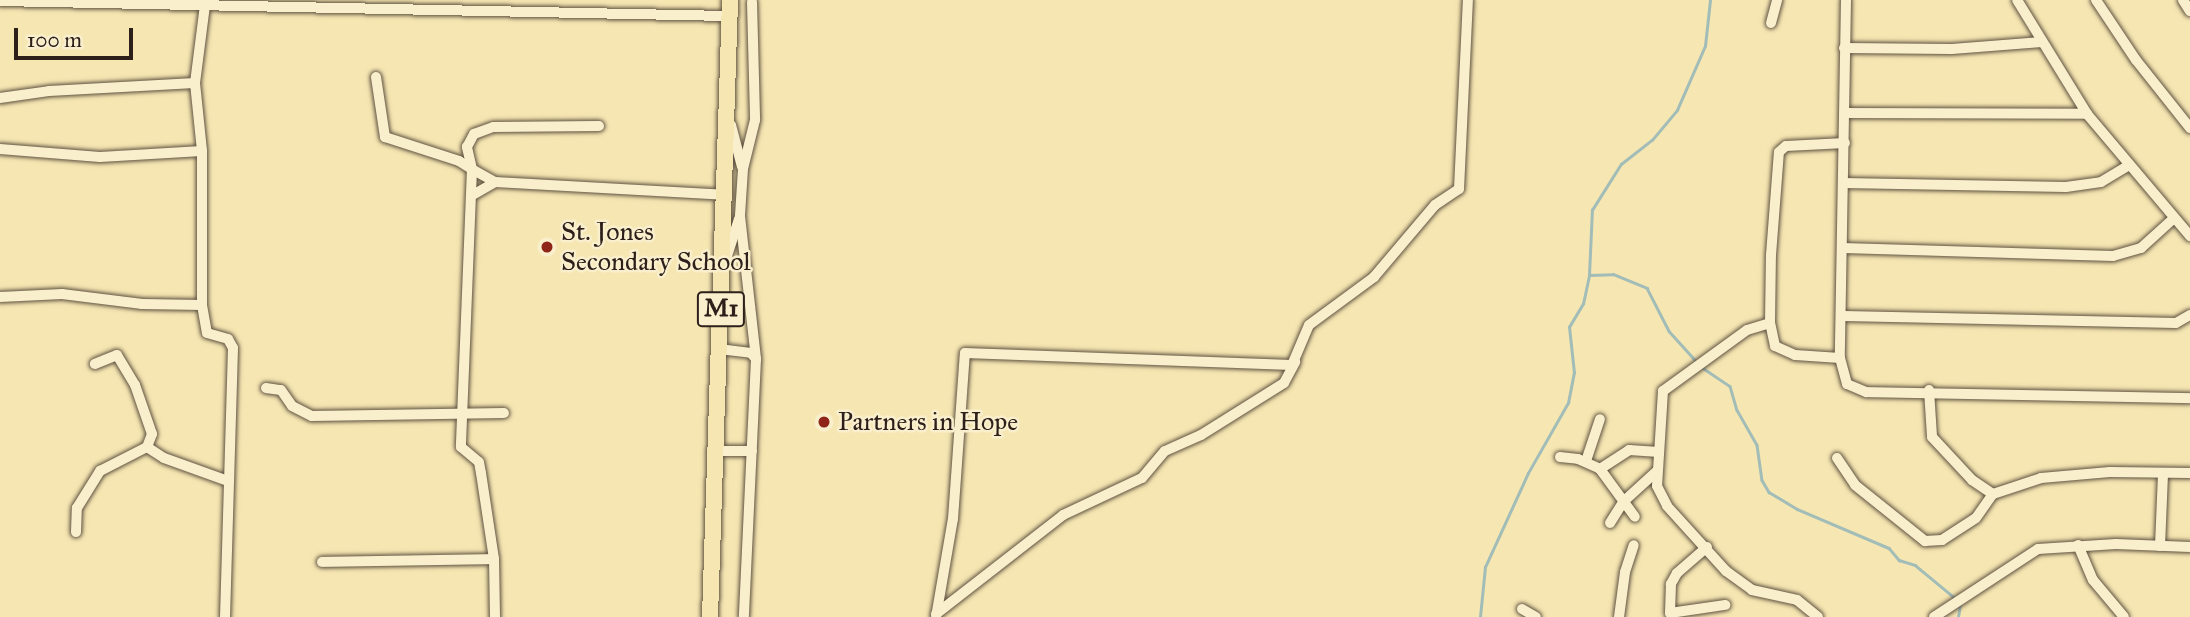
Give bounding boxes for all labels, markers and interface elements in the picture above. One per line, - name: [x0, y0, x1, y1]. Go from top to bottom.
- scale bar: [18, 14, 136, 58]
- text: 100 m: [27, 27, 82, 53]
- place label: St. Jones Secondary School: [561, 216, 750, 278]
- marker: St. Jones Secondary School: [539, 239, 555, 255]
- road number: M1: [696, 288, 746, 330]
- place label: Partners in Hope: [838, 406, 1018, 438]
- marker: Partners in Hope: [816, 414, 832, 430]

